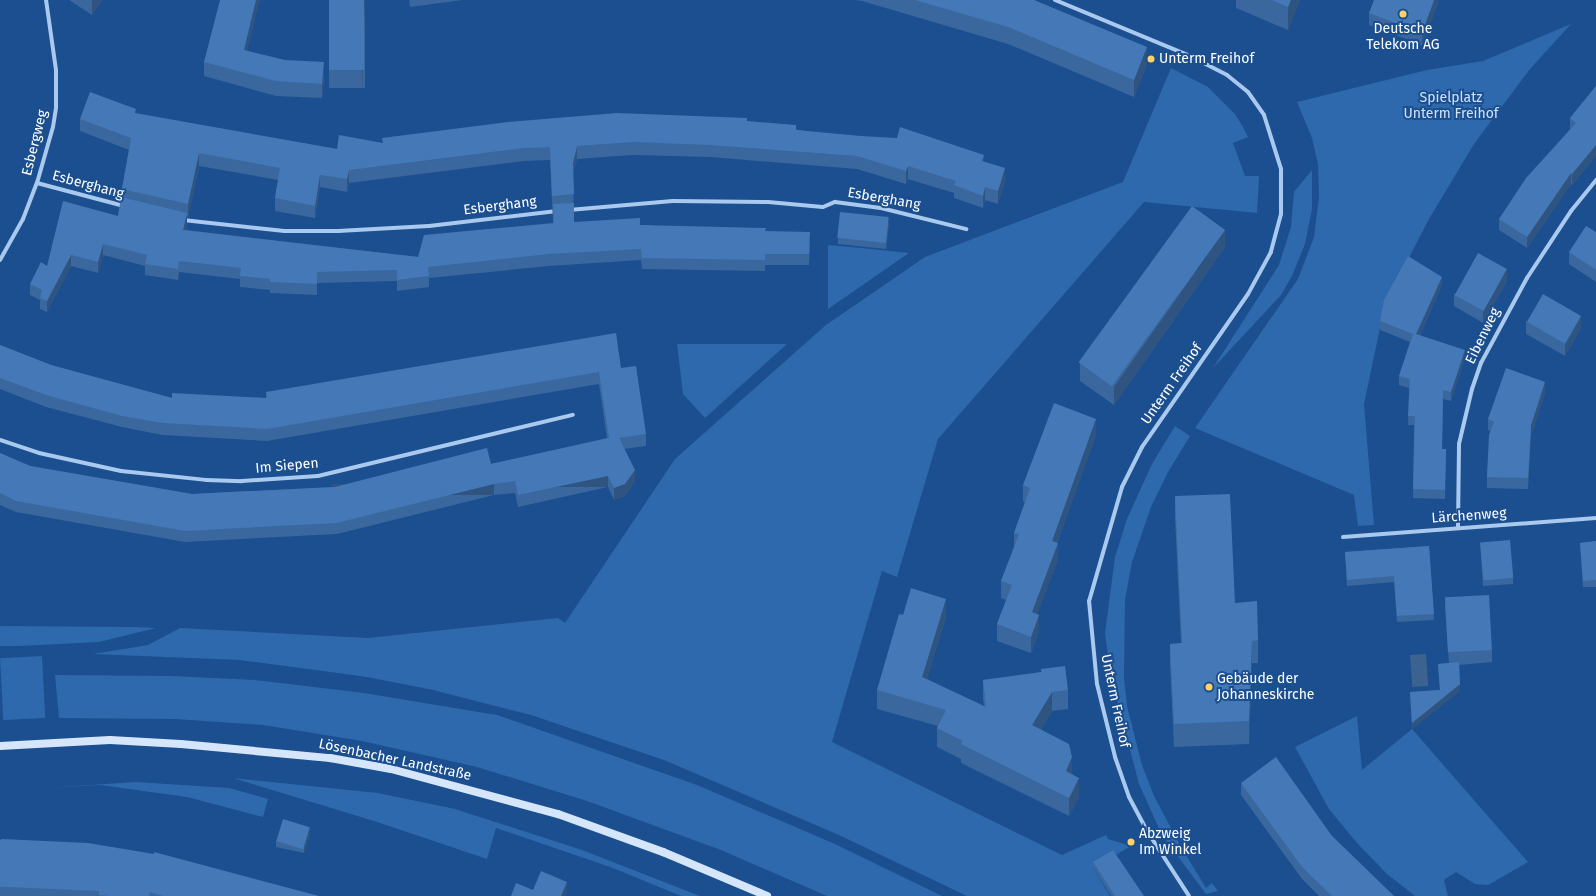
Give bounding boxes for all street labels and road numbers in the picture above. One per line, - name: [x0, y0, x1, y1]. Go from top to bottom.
- street label: Esbergweg: [19, 108, 51, 178]
- street label: Esberghang: [50, 167, 126, 203]
- street label: Esberghang: [846, 184, 922, 214]
- street label: Esberghang: [462, 193, 538, 219]
- street label: Eibenweg: [1462, 305, 1504, 367]
- street label: Unterm Freihof: [1138, 340, 1206, 428]
- street label: Im Siepen: [255, 455, 319, 477]
- street label: Lärchenweg: [1431, 505, 1507, 527]
- street label: Unterm Freihof: [1097, 653, 1133, 749]
- street label: Lösenbacher Landstraße: [317, 736, 473, 784]

